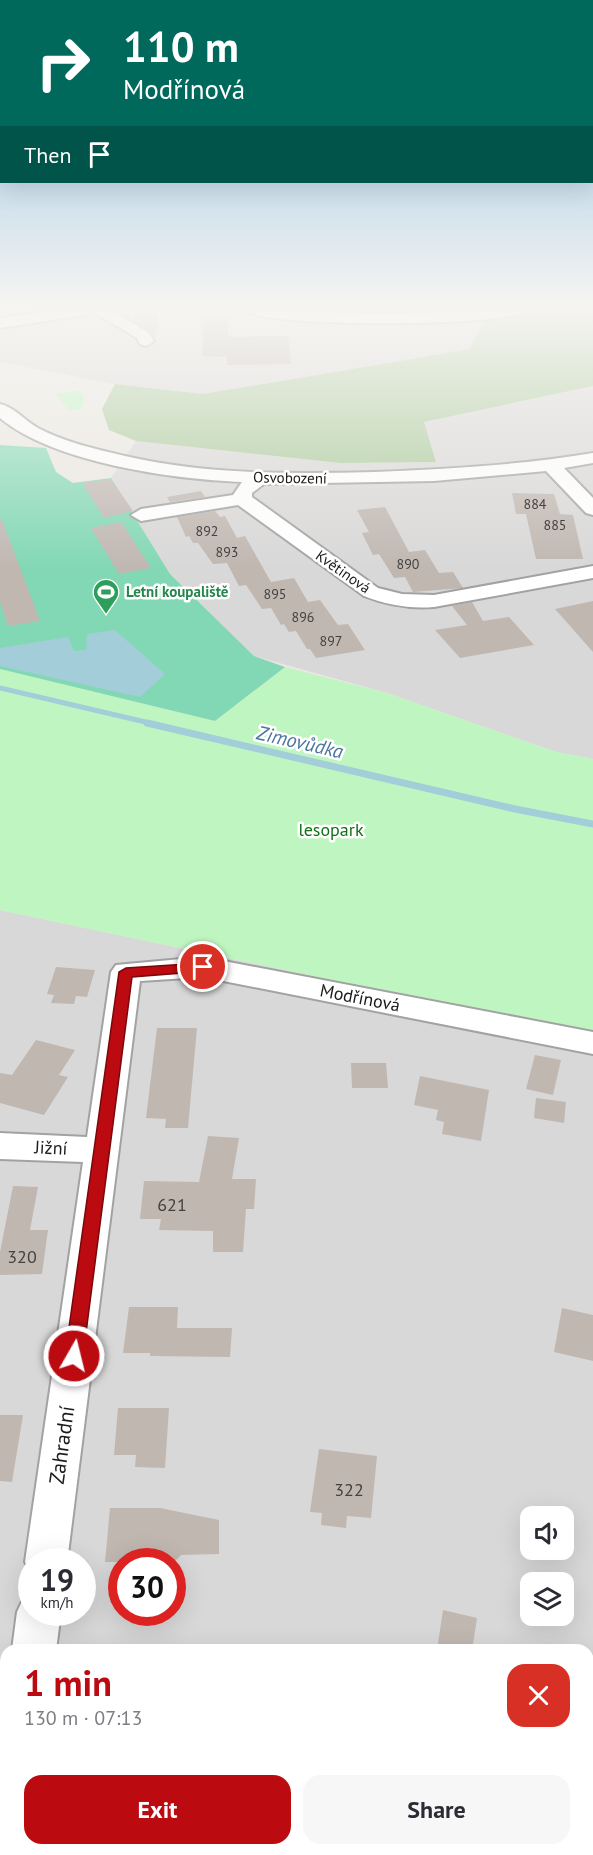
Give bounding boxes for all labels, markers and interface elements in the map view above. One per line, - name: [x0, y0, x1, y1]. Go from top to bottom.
- text: 110 m: [123, 19, 239, 74]
- icon: right: [24, 24, 102, 102]
- text: Modřínová: [123, 72, 245, 106]
- icon: arrive: [83, 138, 116, 171]
- text: Then: [24, 141, 71, 169]
- street label: Osvobození: [253, 467, 327, 488]
- house number: 884: [524, 495, 547, 513]
- house number: 885: [544, 516, 566, 534]
- house number: 892: [196, 522, 218, 540]
- house number: 893: [216, 543, 238, 561]
- street label: Květinová: [312, 546, 374, 597]
- house number: 890: [397, 555, 420, 573]
- sports icon: Letní koupaliště: [91, 577, 121, 615]
- place label: Letní koupaliště: [126, 582, 229, 601]
- house number: 895: [264, 585, 286, 603]
- house number: 896: [292, 608, 314, 626]
- house number: 897: [320, 632, 342, 650]
- water label: Zimovůdka: [253, 719, 346, 765]
- park label: lesopark: [298, 818, 364, 841]
- pin: [177, 941, 228, 992]
- icon: arrive: [186, 950, 219, 983]
- street label: Modřínová: [318, 978, 402, 1017]
- street label: Jižní: [33, 1135, 68, 1160]
- house number: 621: [157, 1193, 187, 1216]
- house number: 320: [7, 1245, 37, 1268]
- position arrow: [42, 1324, 106, 1388]
- street label: Zahradní: [43, 1404, 80, 1486]
- house number: 322: [334, 1478, 364, 1501]
- map controls: [520, 1506, 574, 1626]
- button: sound: [520, 1506, 574, 1560]
- speed limit sign: 30: [108, 1548, 186, 1626]
- text: 19: [40, 1560, 74, 1599]
- button: layers: [520, 1572, 574, 1626]
- text: km/h: [41, 1593, 73, 1612]
- text: 1 min: [24, 1659, 112, 1706]
- button: close: [507, 1664, 570, 1727]
- text: 130 m · 07:13: [24, 1705, 142, 1731]
- button: Exit: [24, 1775, 291, 1844]
- button: Share: [303, 1775, 570, 1844]

